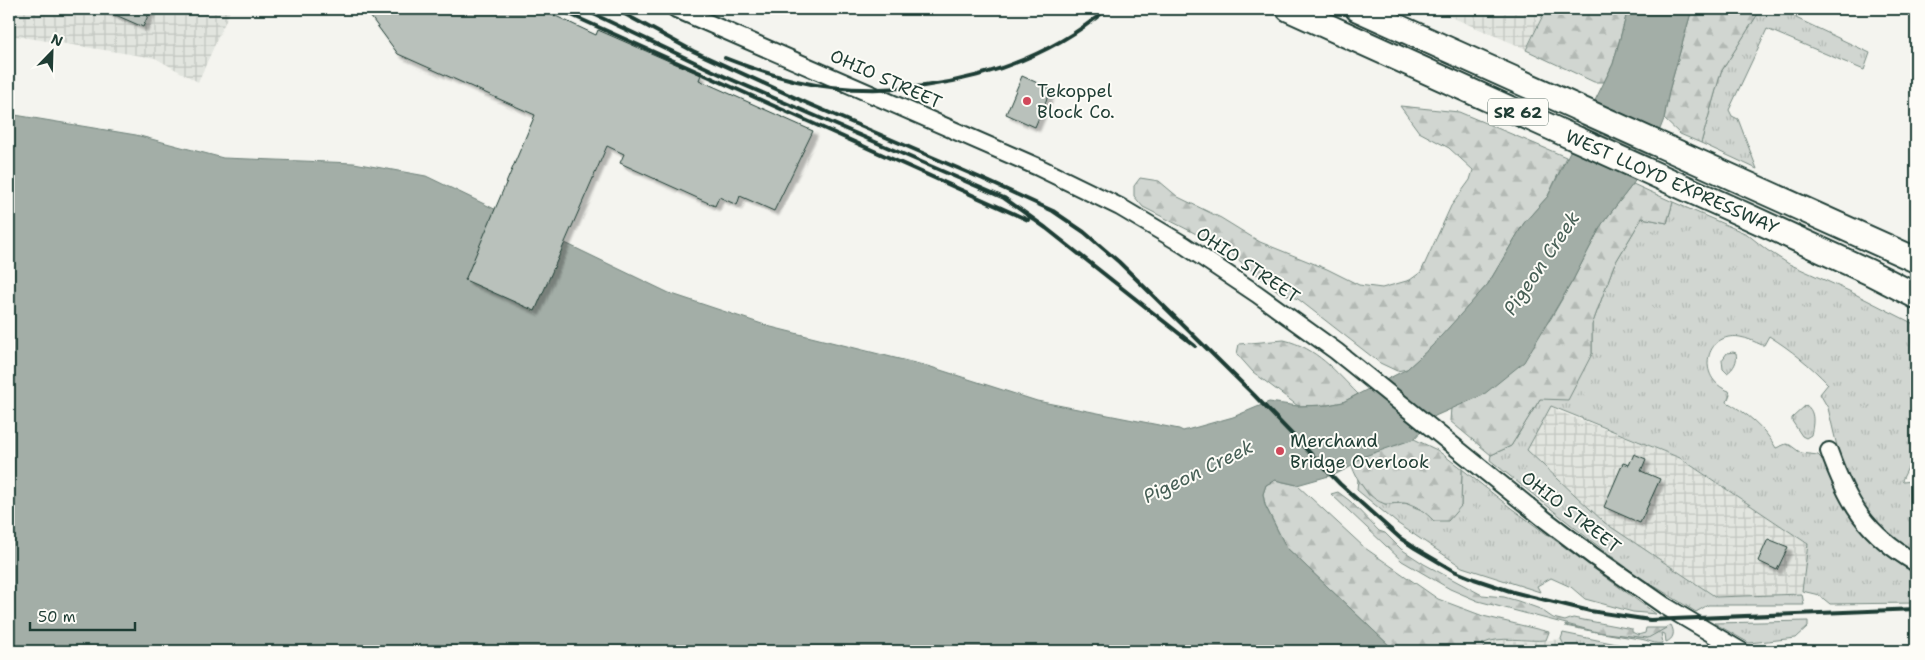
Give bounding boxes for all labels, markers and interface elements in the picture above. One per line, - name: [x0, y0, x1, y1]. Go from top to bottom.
- north arrow: [28, 28, 78, 78]
- text: N: [48, 30, 66, 50]
- street label: OHIO STREET: [826, 44, 946, 114]
- place label: Tekoppel Block Co.: [1037, 79, 1115, 124]
- marker: Tekoppel Block Co.: [1021, 95, 1033, 107]
- road number: SR 62: [1488, 98, 1548, 125]
- street label: WEST LLOYD EXPRESSWAY: [1562, 124, 1783, 240]
- water label: Pigeon Creek: [1498, 207, 1585, 320]
- street label: OHIO STREET: [1191, 221, 1305, 309]
- place label: Merchand Bridge Overlook: [1290, 429, 1429, 474]
- water label: Pigeon Creek: [1139, 434, 1258, 509]
- marker: Merchand Bridge Overlook: [1274, 445, 1286, 457]
- street label: OHIO STREET: [1516, 466, 1626, 558]
- scale bar: [30, 600, 135, 632]
- text: 50 m: [38, 607, 76, 627]

